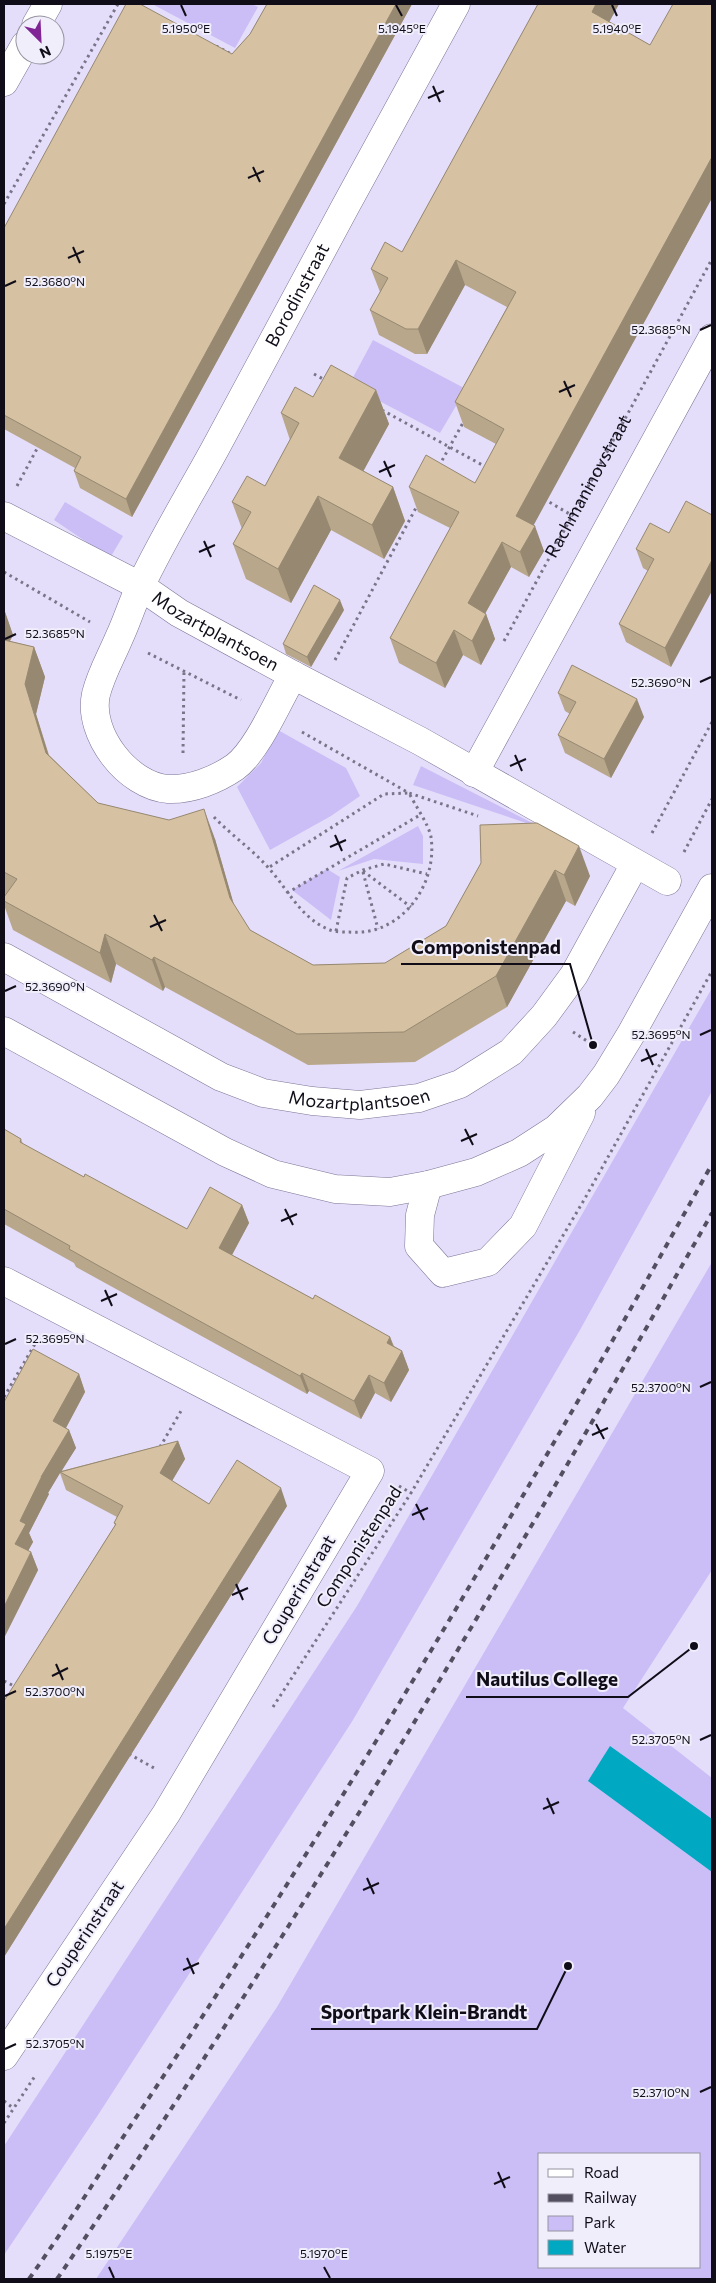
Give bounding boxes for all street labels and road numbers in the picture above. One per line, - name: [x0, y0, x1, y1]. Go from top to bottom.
- street label: Borodinstraat: [260, 239, 333, 350]
- street label: Rachmaninovstraat: [539, 411, 635, 561]
- street label: Mozartplantsoen: [148, 586, 283, 675]
- street label: Mozartplantsoen: [287, 1083, 433, 1115]
- street label: Componistenpad: [311, 1481, 406, 1611]
- street label: Couperinstraat: [257, 1531, 340, 1648]
- street label: Couperinstraat: [40, 1876, 128, 1991]

